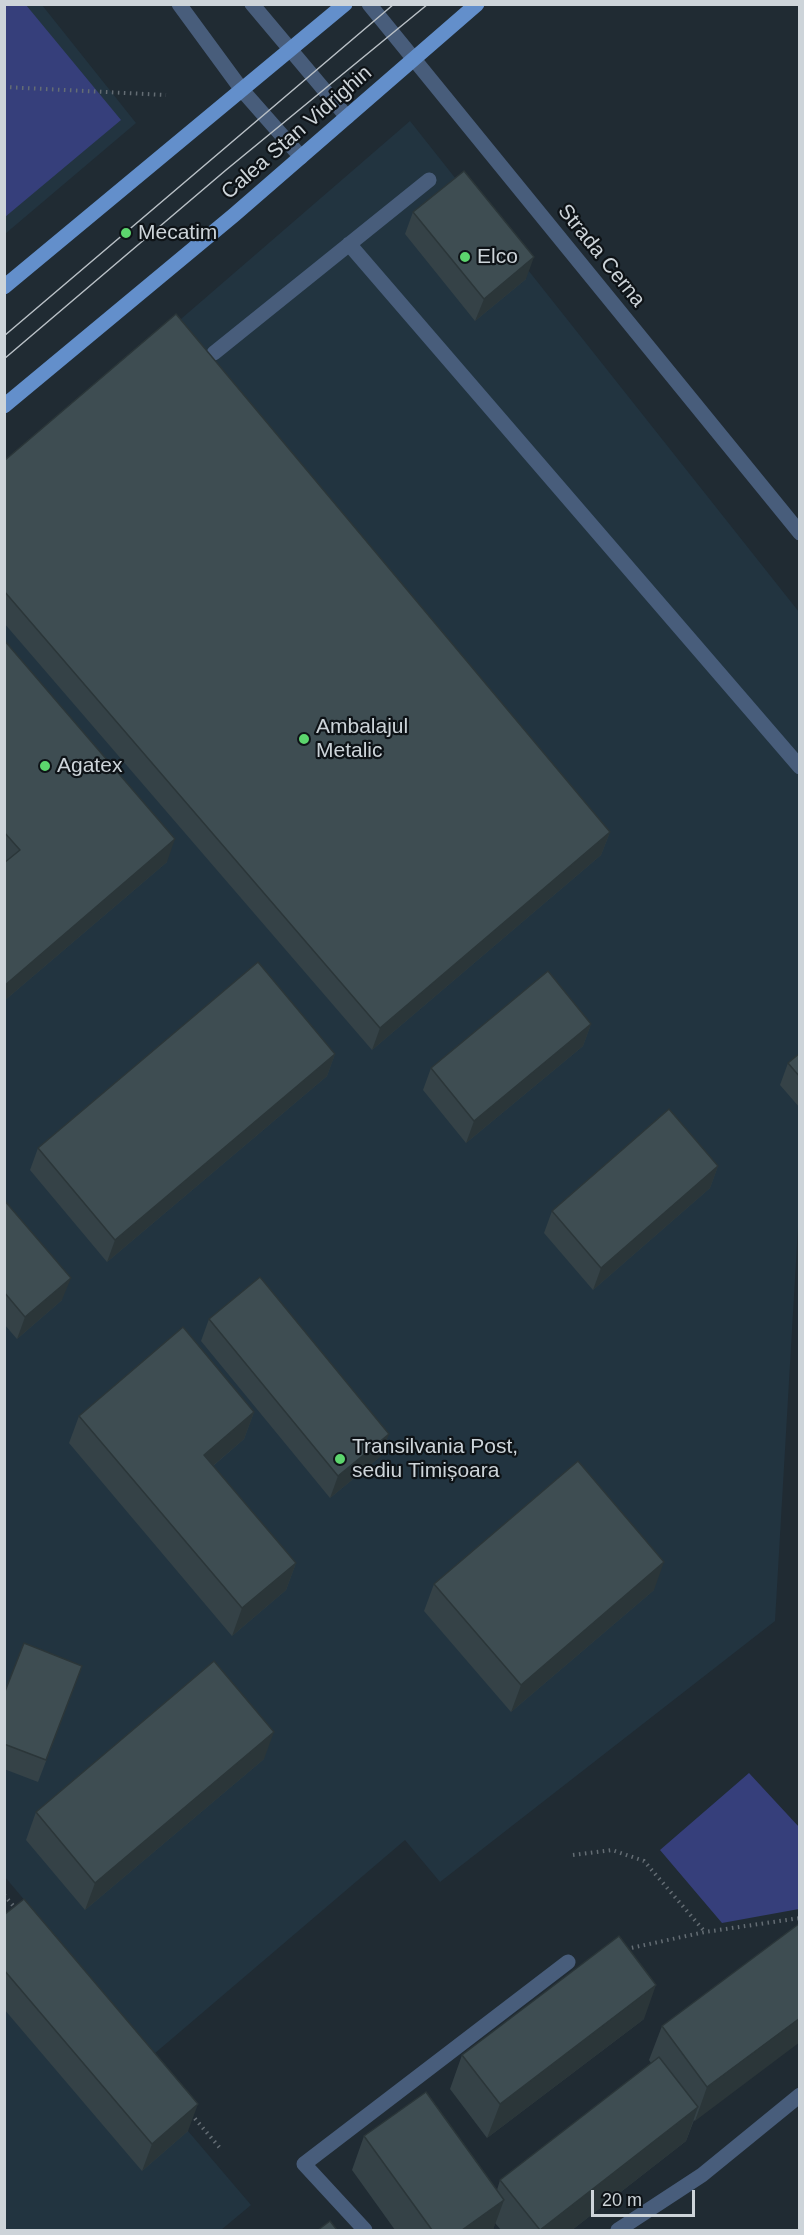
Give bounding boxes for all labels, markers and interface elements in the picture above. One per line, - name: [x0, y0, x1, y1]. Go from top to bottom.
- street label: Calea Stan Vidrighin: [217, 61, 377, 205]
- street label: Strada Cerna: [552, 200, 650, 312]
- place label: Mecatim: [138, 220, 217, 246]
- marker: Mecatim: [119, 226, 133, 240]
- place label: Elco: [477, 244, 518, 270]
- marker: Elco: [458, 250, 472, 264]
- place label: Ambalajul Metalic: [316, 714, 408, 764]
- marker: Ambalajul Metalic: [297, 732, 311, 746]
- place label: Agatex: [57, 753, 122, 779]
- marker: Agatex: [38, 759, 52, 773]
- place label: Transilvania Post, sediu Timișoara: [352, 1434, 518, 1484]
- marker: Transilvania Post, sediu Timișoara: [333, 1452, 347, 1466]
- scale bar: [594, 2178, 698, 2216]
- text: 20 m: [602, 2190, 642, 2210]

